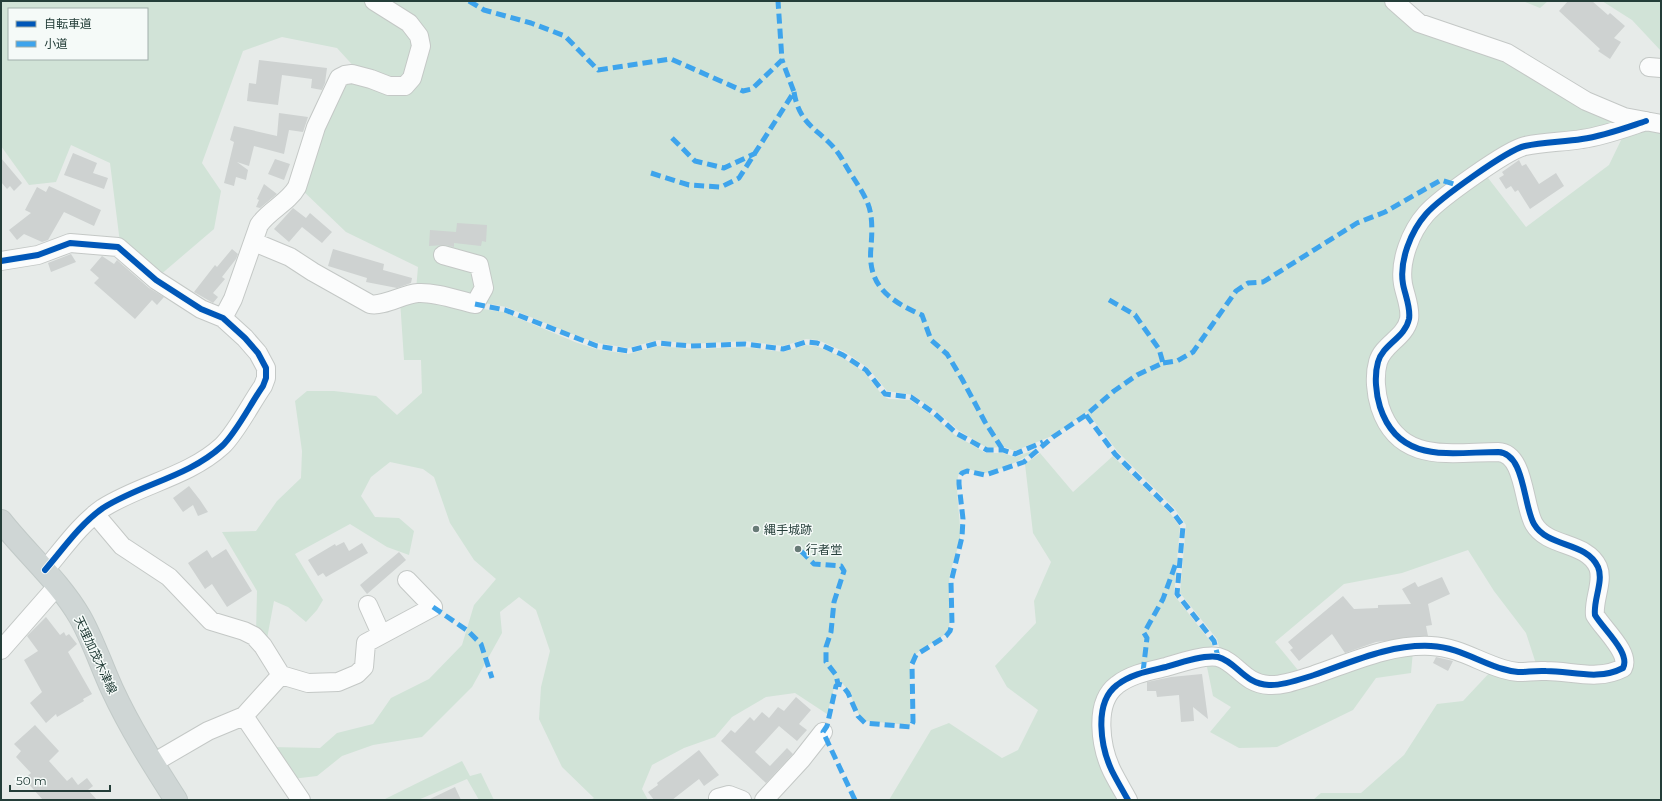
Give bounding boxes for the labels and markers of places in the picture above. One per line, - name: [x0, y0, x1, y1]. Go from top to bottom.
- place label: 縄手城跡: [764, 522, 812, 537]
- marker: 縄手城跡: [751, 524, 761, 534]
- place label: 行者堂: [806, 542, 842, 557]
- marker: 行者堂: [793, 544, 803, 554]

